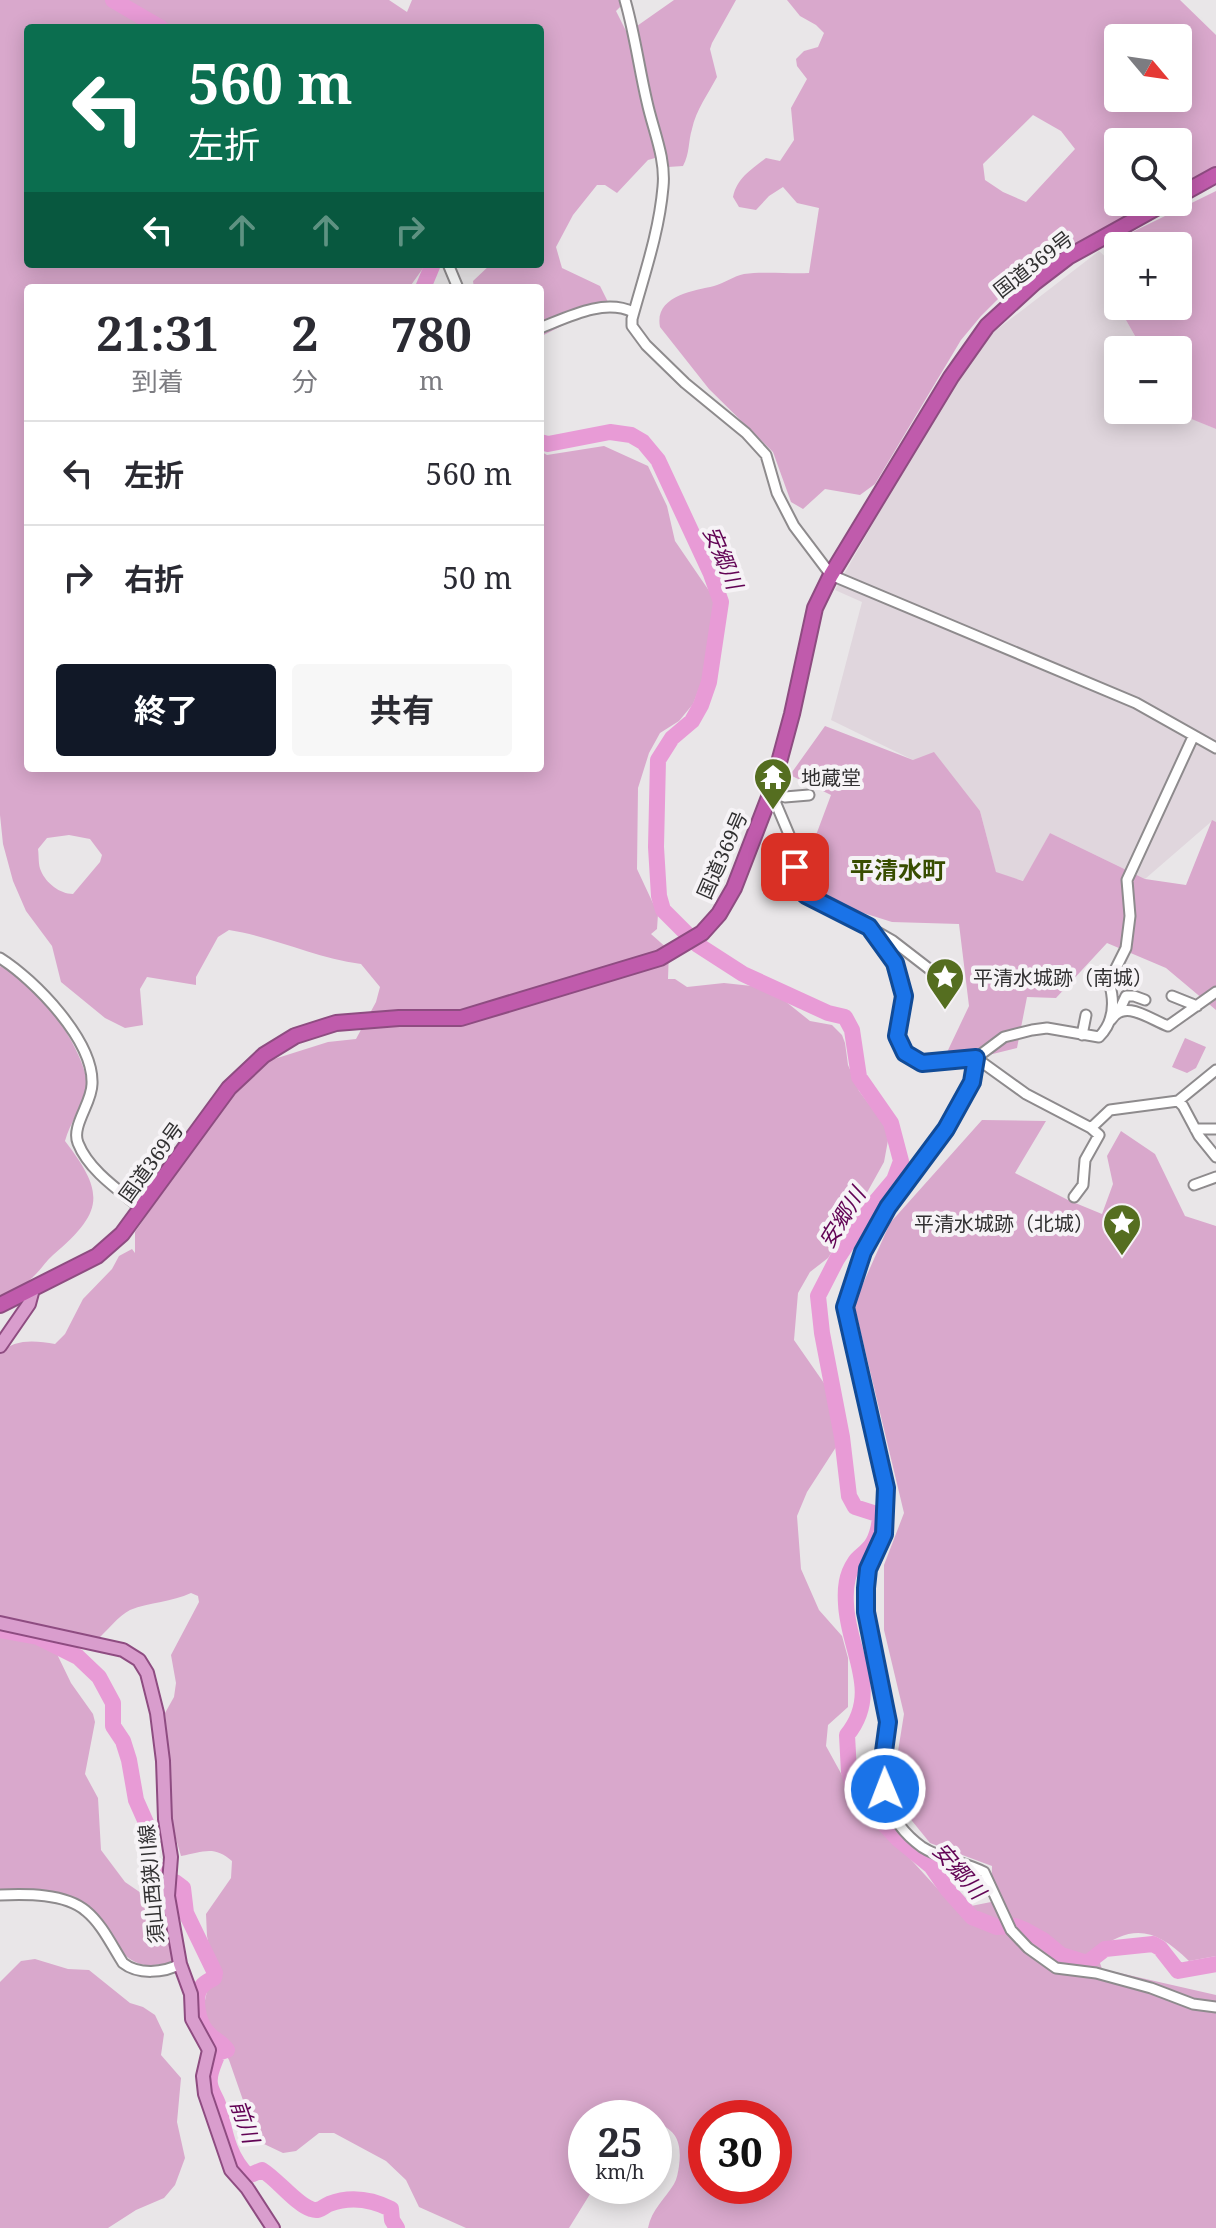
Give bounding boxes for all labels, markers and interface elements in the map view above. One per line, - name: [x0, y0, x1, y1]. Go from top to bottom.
- north arrow: [1104, 24, 1192, 112]
- map controls: [1104, 24, 1192, 424]
- text: 560 m: [188, 44, 353, 120]
- icon: left: [56, 56, 160, 160]
- text: 左折: [188, 120, 260, 169]
- button: search: [1104, 128, 1192, 216]
- icon: left: [136, 208, 180, 252]
- icon: ahead: [220, 208, 264, 252]
- icon: ahead: [304, 208, 348, 252]
- icon: right: [388, 208, 432, 252]
- street label: 国道369号: [988, 225, 1078, 303]
- button: +: [1104, 232, 1192, 320]
- text: 21:31: [96, 300, 219, 365]
- text: 2: [291, 300, 318, 365]
- text: 780: [390, 301, 472, 366]
- button: −: [1104, 336, 1192, 424]
- text: m: [419, 362, 443, 398]
- text: 到着: [132, 363, 184, 399]
- text: 分: [292, 363, 318, 399]
- icon: left: [56, 451, 100, 495]
- text: 560 m: [426, 453, 512, 494]
- text: 左折: [124, 454, 184, 495]
- water label: 安郷川: [697, 521, 751, 595]
- icon: right: [56, 555, 100, 599]
- text: 50 m: [442, 557, 512, 598]
- text: 右折: [124, 558, 184, 599]
- button: 終了: [56, 664, 276, 756]
- button: 共有: [292, 664, 512, 756]
- temple icon: 地蔵堂: [752, 756, 794, 811]
- place label: 地蔵堂: [801, 764, 861, 791]
- street label: 国道369号: [691, 807, 753, 903]
- pin: [761, 833, 829, 901]
- icon: arrive: [773, 845, 817, 889]
- district label: 平清水町: [850, 853, 946, 886]
- place icon: 平清水城跡（南城）: [924, 956, 966, 1011]
- place label: 平清水城跡（南城）: [973, 964, 1153, 991]
- street label: 国道369号: [113, 1116, 189, 1208]
- water label: 安郷川: [811, 1179, 872, 1253]
- place icon: 平清水城跡（北城）: [1101, 1202, 1143, 1257]
- place label: 平清水城跡（北城）: [914, 1210, 1094, 1237]
- position arrow: [843, 1747, 927, 1831]
- street label: 須山西狭川線: [132, 1823, 170, 1945]
- water label: 安郷川: [927, 1835, 994, 1906]
- water label: 前川: [225, 2095, 268, 2149]
- speed limit sign: 30: [688, 2100, 792, 2204]
- text: 25: [597, 2114, 643, 2169]
- text: km/h: [595, 2158, 645, 2185]

